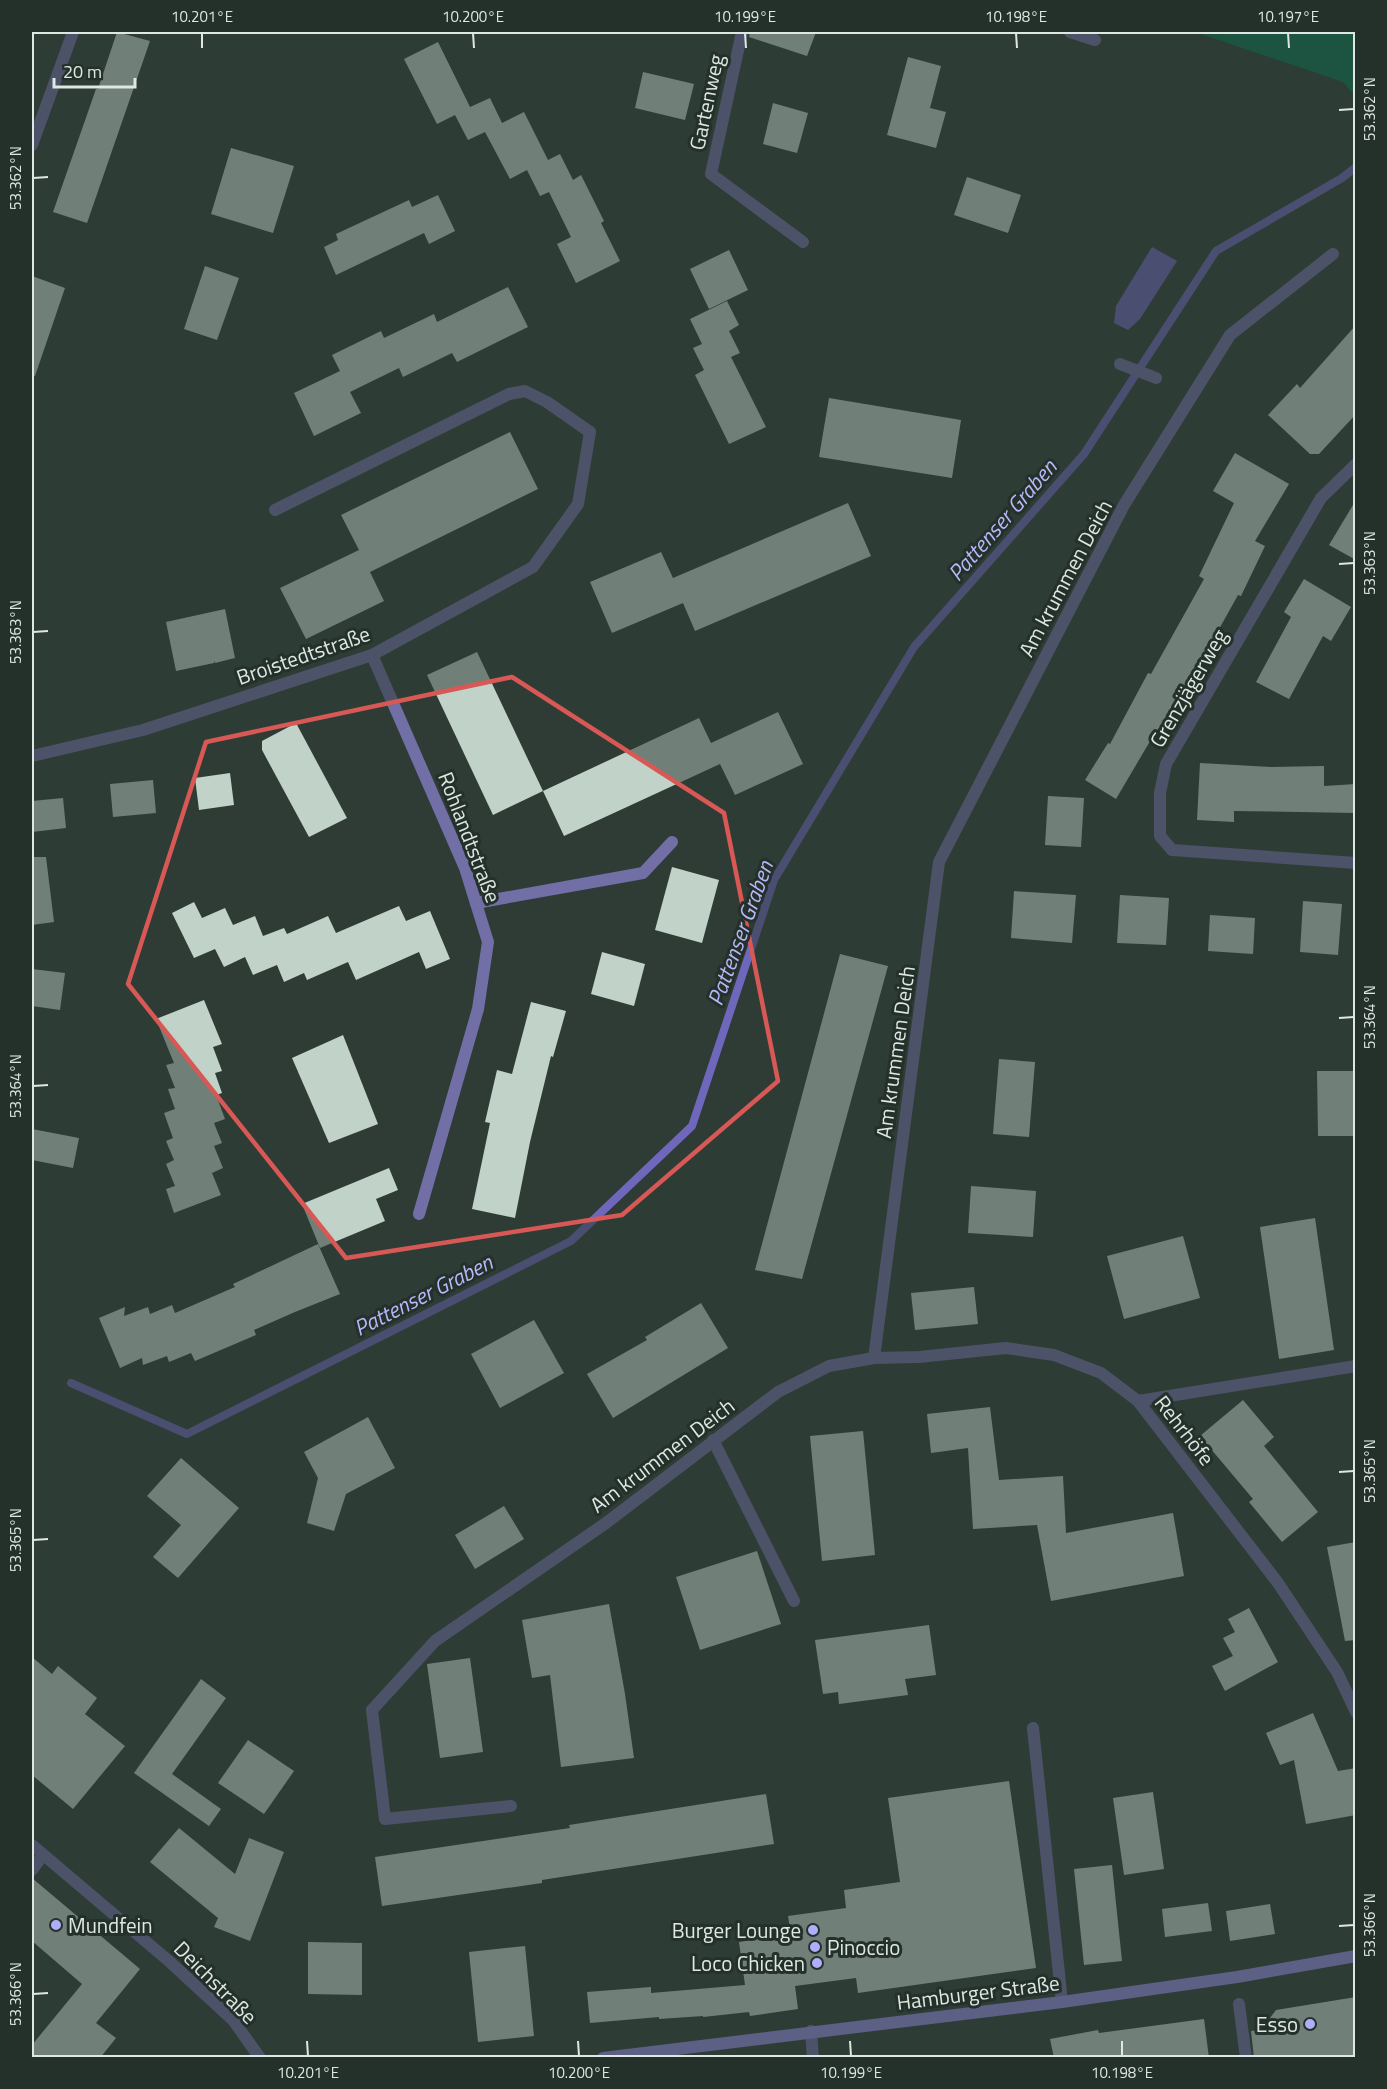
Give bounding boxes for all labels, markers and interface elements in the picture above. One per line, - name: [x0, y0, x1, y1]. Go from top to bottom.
- text: 10.201°E: [171, 5, 233, 28]
- text: 10.200°E: [442, 5, 504, 28]
- text: 10.199°E: [714, 5, 776, 28]
- text: 10.198°E: [985, 5, 1047, 28]
- text: 10.197°E: [1257, 5, 1319, 28]
- scale bar: [54, 51, 135, 89]
- street label: Gartenweg: [680, 51, 732, 153]
- text: 20 m: [63, 58, 102, 85]
- text: 53.362°N: [1358, 77, 1381, 141]
- text: 53.362°N: [4, 146, 27, 210]
- water label: Pattenser Graben: [939, 451, 1065, 588]
- street label: Am krummen Deich: [1010, 494, 1120, 662]
- text: 53.363°N: [1358, 531, 1381, 595]
- text: 53.363°N: [4, 600, 27, 664]
- street label: Broistedtstraße: [232, 617, 374, 693]
- street label: Grenzjägerweg: [1141, 622, 1235, 753]
- street label: Rohlandtstraße: [430, 767, 510, 907]
- water label: Pattenser Graben: [698, 855, 782, 1010]
- street label: Am krummen Deich: [867, 964, 923, 1140]
- text: 53.364°N: [1358, 985, 1381, 1049]
- text: 53.364°N: [4, 1054, 27, 1118]
- water label: Pattenser Graben: [348, 1245, 499, 1345]
- street label: Rehrhöfe: [1147, 1388, 1223, 1472]
- street label: Am krummen Deich: [583, 1390, 741, 1520]
- text: 53.365°N: [1358, 1439, 1381, 1503]
- text: 53.365°N: [4, 1508, 27, 1572]
- text: 53.366°N: [1358, 1893, 1381, 1957]
- place label: Mundfein: [68, 1909, 152, 1941]
- place label: Burger Lounge: [672, 1914, 801, 1946]
- marker: Mundfein: [49, 1918, 63, 1932]
- marker: Burger Lounge: [806, 1923, 820, 1937]
- place label: Pinoccio: [827, 1931, 900, 1963]
- street label: Deichstraße: [167, 1933, 265, 2031]
- marker: Pinoccio: [808, 1940, 822, 1954]
- place label: Loco Chicken: [691, 1947, 805, 1979]
- marker: Loco Chicken: [810, 1956, 824, 1970]
- text: 53.366°N: [4, 1962, 27, 2026]
- street label: Hamburger Straße: [895, 1966, 1061, 2018]
- place label: Esso: [1256, 2008, 1298, 2040]
- marker: Esso: [1303, 2017, 1317, 2031]
- text: 10.201°E: [277, 2061, 339, 2084]
- text: 10.200°E: [548, 2061, 610, 2084]
- text: 10.199°E: [820, 2061, 882, 2084]
- text: 10.198°E: [1091, 2061, 1153, 2084]

